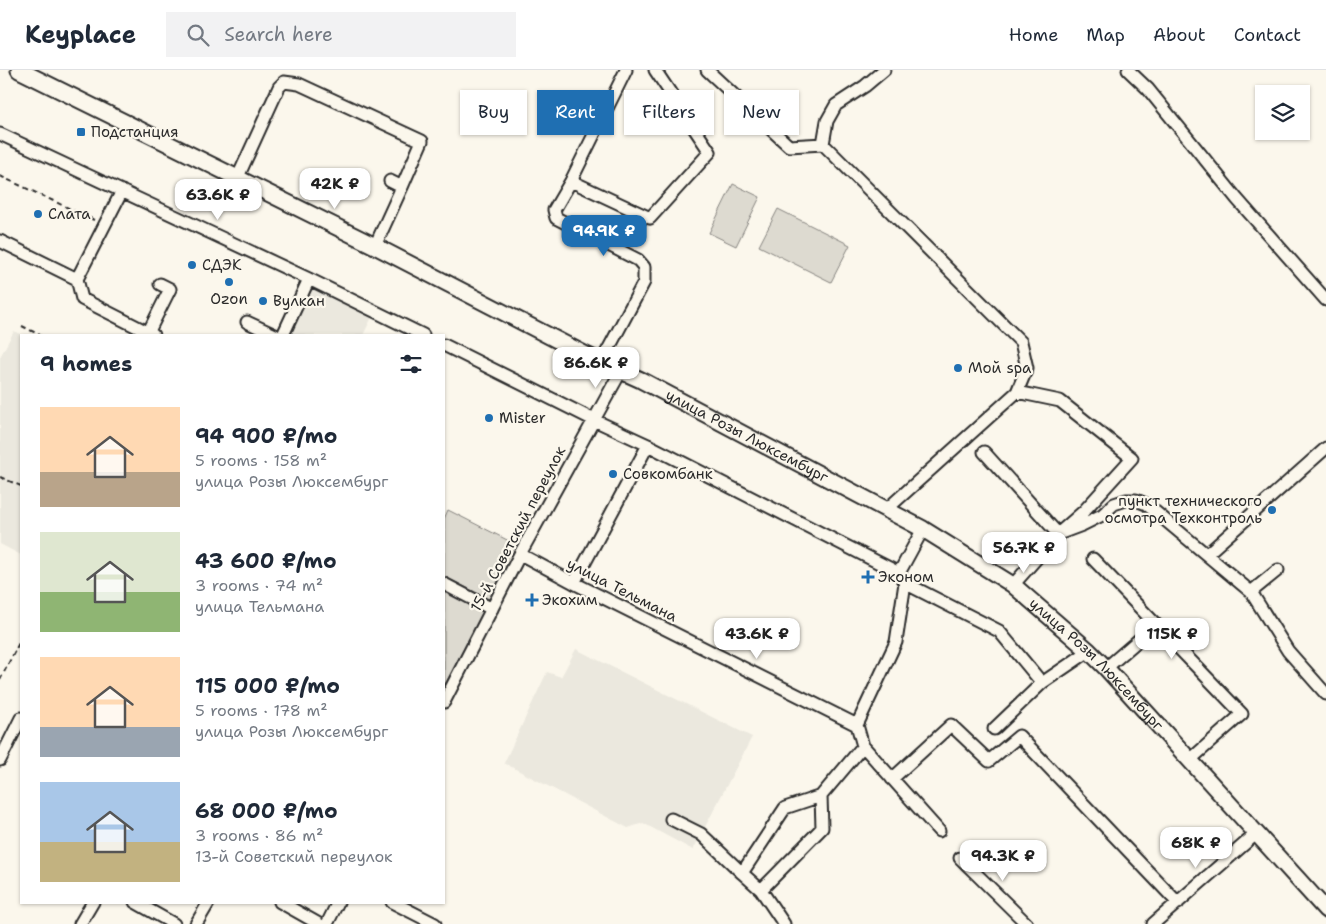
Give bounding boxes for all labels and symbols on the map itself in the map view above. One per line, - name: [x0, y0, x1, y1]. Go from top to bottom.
- place label: Подстанция: [91, 122, 178, 142]
- marker: Подстанция: [75, 126, 87, 138]
- pin: 42K ₽: [300, 168, 370, 210]
- pin: 63.6K ₽: [172, 178, 264, 221]
- place label: Слата: [48, 204, 91, 224]
- marker: Слата: [32, 208, 44, 220]
- pin: 94.9K ₽: [558, 214, 650, 257]
- place label: СДЭК: [202, 255, 242, 275]
- marker: СДЭК: [186, 259, 198, 271]
- marker: Ozon: [223, 276, 235, 288]
- place label: Ozon: [210, 289, 248, 309]
- place label: Вулкан: [273, 291, 325, 311]
- marker: Вулкан: [257, 295, 269, 307]
- pin: 86.6K ₽: [550, 346, 642, 389]
- place label: Мой spa: [968, 358, 1032, 378]
- marker: Мой spa: [952, 362, 964, 374]
- street label: улица Розы Люксембург: [662, 385, 832, 487]
- place label: Mister: [499, 408, 546, 428]
- marker: Mister: [483, 412, 495, 424]
- street label: 15-й Советский переулок: [466, 443, 570, 615]
- place label: Совкомбанк: [623, 464, 713, 484]
- marker: Совкомбанк: [607, 468, 619, 480]
- place label: пункт технического осмотра Техконтроль: [1104, 491, 1262, 528]
- marker: пункт технического осмотра Техконтроль: [1266, 504, 1278, 516]
- pin: 56.7K ₽: [978, 532, 1070, 574]
- street label: улица Тельмана: [563, 554, 681, 627]
- place label: Эконом: [878, 567, 934, 587]
- marker: Эконом: [862, 571, 874, 583]
- place label: Экохим: [542, 590, 598, 610]
- street label: улица Розы Люксембург: [1025, 593, 1168, 735]
- marker: Экохим: [526, 594, 538, 606]
- pin: 43.6K ₽: [711, 618, 803, 660]
- pin: 115K ₽: [1131, 618, 1213, 660]
- pin: 68K ₽: [1161, 826, 1231, 869]
- pin: 94.3K ₽: [957, 840, 1049, 882]

